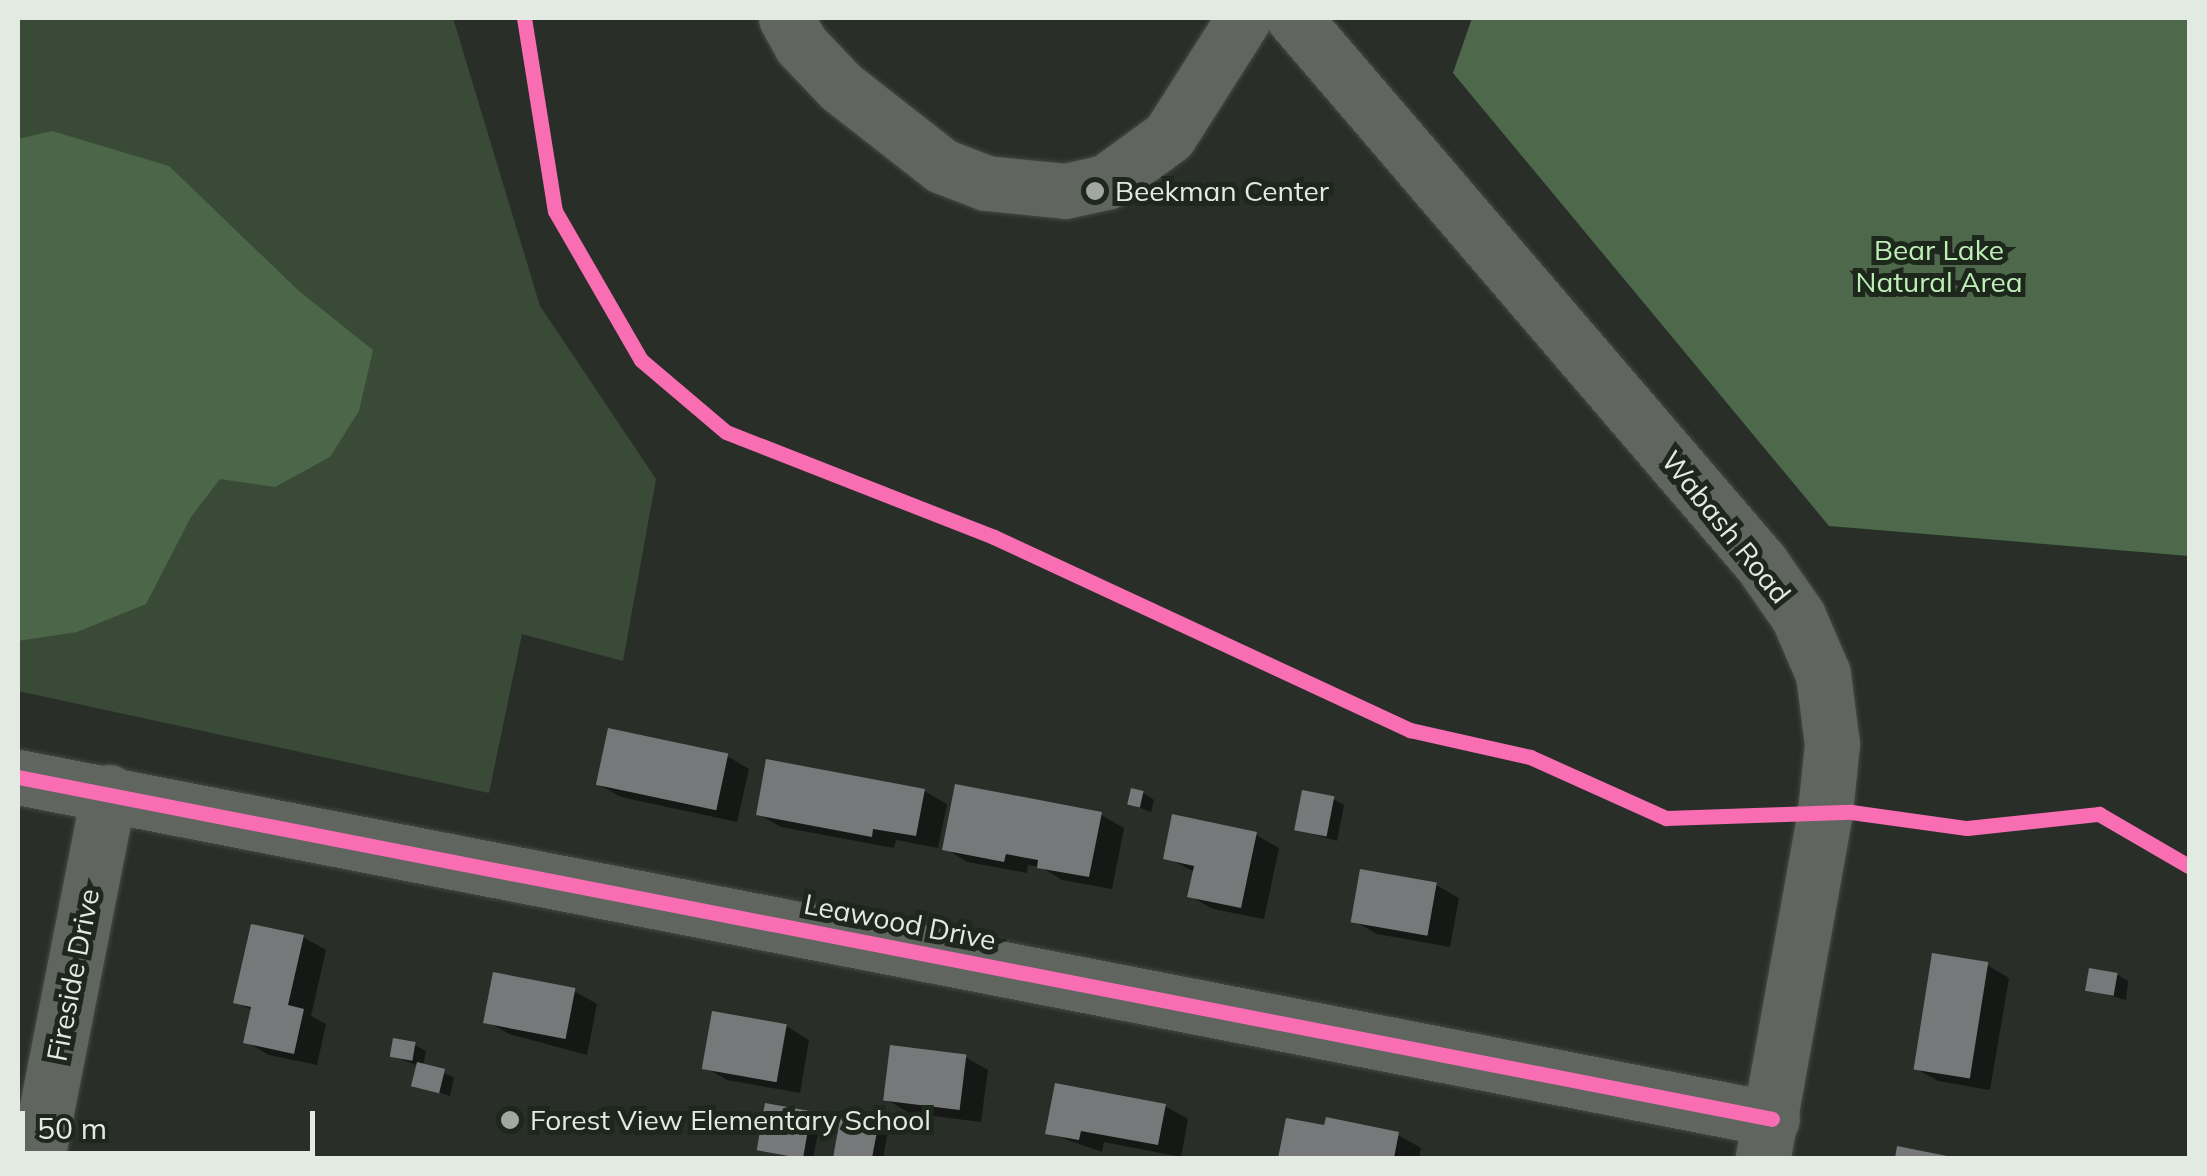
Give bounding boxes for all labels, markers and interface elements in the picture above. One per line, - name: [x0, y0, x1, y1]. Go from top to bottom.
- place label: Beekman Center: [1115, 174, 1329, 208]
- marker: Beekman Center: [1084, 180, 1106, 202]
- park label: Bear Lake Natural Area: [1855, 233, 2023, 299]
- street label: Wabash Road: [1654, 444, 1798, 610]
- street label: Fireside Drive: [40, 886, 106, 1064]
- street label: Leawood Drive: [801, 887, 999, 957]
- scale bar: [25, 1091, 320, 1153]
- place label: Forest View Elementary School: [530, 1103, 931, 1137]
- text: 50 m: [37, 1109, 107, 1147]
- marker: Forest View Elementary School: [499, 1109, 521, 1131]

